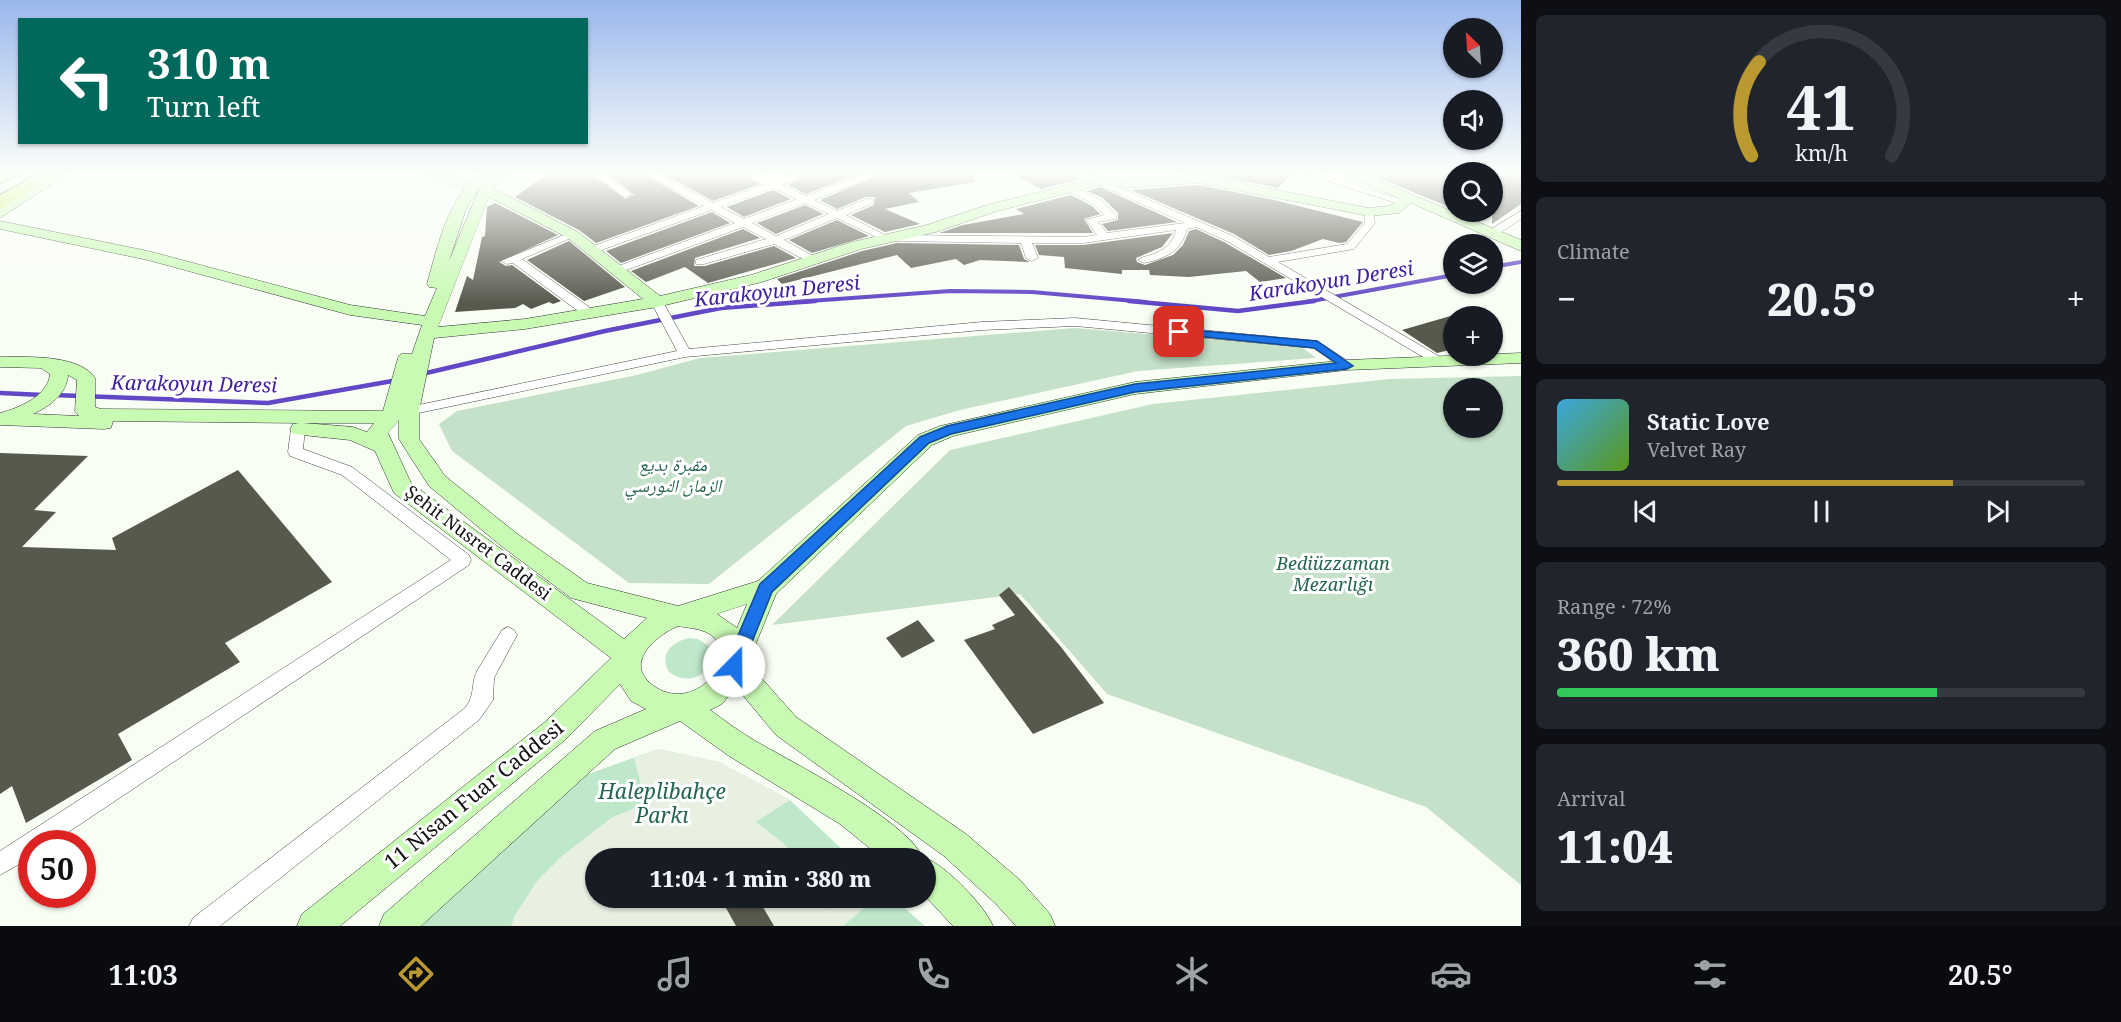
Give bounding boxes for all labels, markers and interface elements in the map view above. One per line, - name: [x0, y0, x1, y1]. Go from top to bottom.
- north arrow: [1443, 18, 1503, 78]
- map controls: [1443, 18, 1503, 438]
- text: 310 m: [147, 34, 271, 91]
- icon: left: [48, 42, 126, 120]
- text: 41: [1786, 63, 1856, 148]
- text: Turn left: [147, 88, 260, 125]
- button: sound: [1443, 90, 1503, 150]
- text: km/h: [1795, 138, 1848, 167]
- button: search: [1443, 162, 1503, 222]
- button: layers: [1443, 234, 1503, 294]
- text: Climate: [1557, 238, 1630, 265]
- water label: Karakoyun Deresi: [1246, 254, 1415, 307]
- water label: Karakoyun Deresi: [692, 268, 861, 313]
- text: 20.5°: [1767, 268, 1876, 329]
- text: −: [1557, 276, 1576, 321]
- text: +: [2067, 276, 2085, 321]
- pin: [1153, 306, 1204, 357]
- button: +: [1443, 306, 1503, 366]
- icon: arrive: [1162, 315, 1195, 348]
- water label: Karakoyun Deresi: [110, 369, 277, 398]
- button: −: [1443, 378, 1503, 438]
- text: Static Love: [1647, 406, 1770, 436]
- text: Velvet Ray: [1647, 436, 1746, 463]
- park label: مقبرة بديع الزمان النورسي: [625, 452, 723, 501]
- street label: Şehit Nusret Caddesi: [401, 479, 557, 605]
- icon: previous: [1629, 495, 1662, 528]
- icon: pause: [1805, 495, 1838, 528]
- icon: next: [1981, 495, 2014, 528]
- park label: Bediüzzaman Mezarlığı: [1275, 551, 1390, 596]
- text: Range · 72%: [1557, 593, 1671, 620]
- text: 360 km: [1557, 623, 1720, 684]
- position arrow: [702, 634, 766, 698]
- street label: 11 Nisan Fuar Caddesi: [378, 713, 569, 875]
- park label: Haleplibahçe Parkı: [597, 777, 726, 829]
- text: Arrival: [1557, 785, 1625, 812]
- text: 11:04: [1557, 815, 1673, 876]
- speed limit sign: 50: [18, 830, 96, 908]
- text: 11:04 · 1 min · 380 m: [650, 863, 871, 893]
- icon: directions: [395, 953, 437, 995]
- icon: music: [654, 953, 696, 995]
- icon: phone: [912, 953, 954, 995]
- icon: climate: [1171, 953, 1213, 995]
- icon: car: [1430, 953, 1472, 995]
- icon: filters: [1689, 953, 1731, 995]
- text: 11:03: [108, 956, 178, 993]
- text: 20.5°: [1948, 956, 2013, 993]

